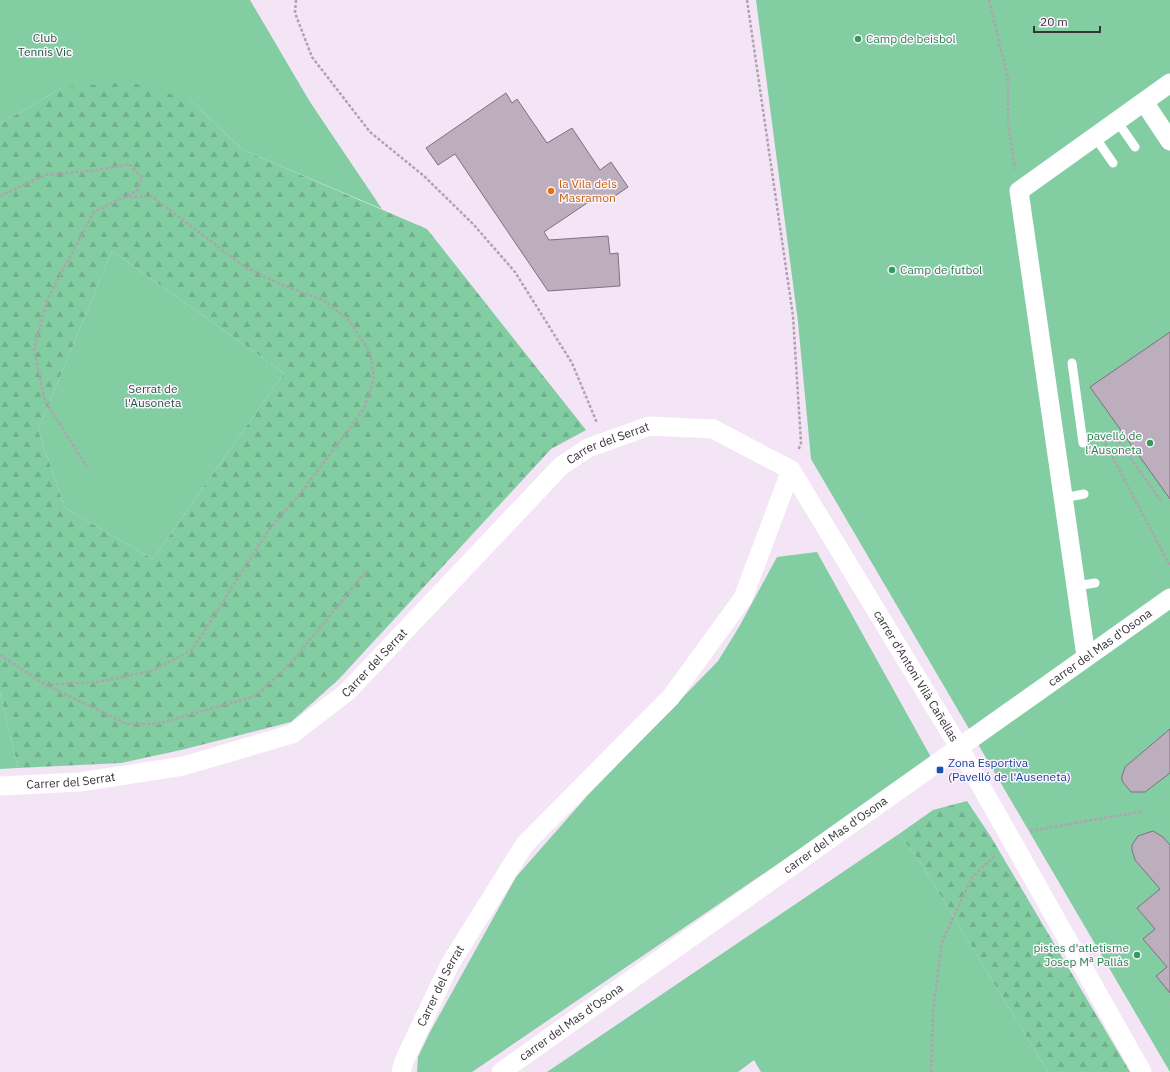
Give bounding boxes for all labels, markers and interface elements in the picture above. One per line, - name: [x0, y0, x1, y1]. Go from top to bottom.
- scale bar: [1034, 8, 1100, 34]
- text: 20 m: [1040, 14, 1068, 29]
- park label: Club Tennis Vic: [18, 30, 72, 59]
- place label: Camp de beisbol: [866, 31, 956, 46]
- marker: Camp de beisbol: [853, 34, 863, 44]
- place label: la Vila dels Masramon: [559, 176, 617, 205]
- marker: la Vila dels Masramon: [546, 186, 556, 196]
- place label: Camp de futbol: [900, 262, 982, 277]
- marker: Camp de futbol: [887, 265, 897, 275]
- park label: Serrat de l'Ausoneta: [125, 381, 182, 410]
- street label: Carrer del Serrat: [563, 419, 651, 467]
- place label: pavelló de l'Ausoneta: [1085, 428, 1143, 457]
- marker: pavelló de l'Ausoneta: [1145, 438, 1155, 448]
- street label: carrer del Mas d'Osona: [1045, 605, 1155, 689]
- street label: carrer d'Antoni Vilà Cañellas: [871, 607, 962, 745]
- street label: Carrer del Serrat: [338, 625, 410, 700]
- place label: Zona Esportiva (Pavelló de l'Auseneta): [948, 755, 1071, 784]
- marker: Zona Esportiva (Pavelló de l'Auseneta): [935, 765, 945, 775]
- street label: Carrer del Serrat: [26, 769, 116, 792]
- street label: carrer del Mas d'Osona: [780, 792, 891, 876]
- place label: pistes d'atletisme Josep Mª Pallàs: [1033, 940, 1129, 969]
- street label: Carrer del Serrat: [413, 942, 467, 1029]
- marker: pistes d'atletisme Josep Mª Pallàs: [1132, 950, 1142, 960]
- street label: carrer del Mas d'Osona: [516, 980, 626, 1064]

